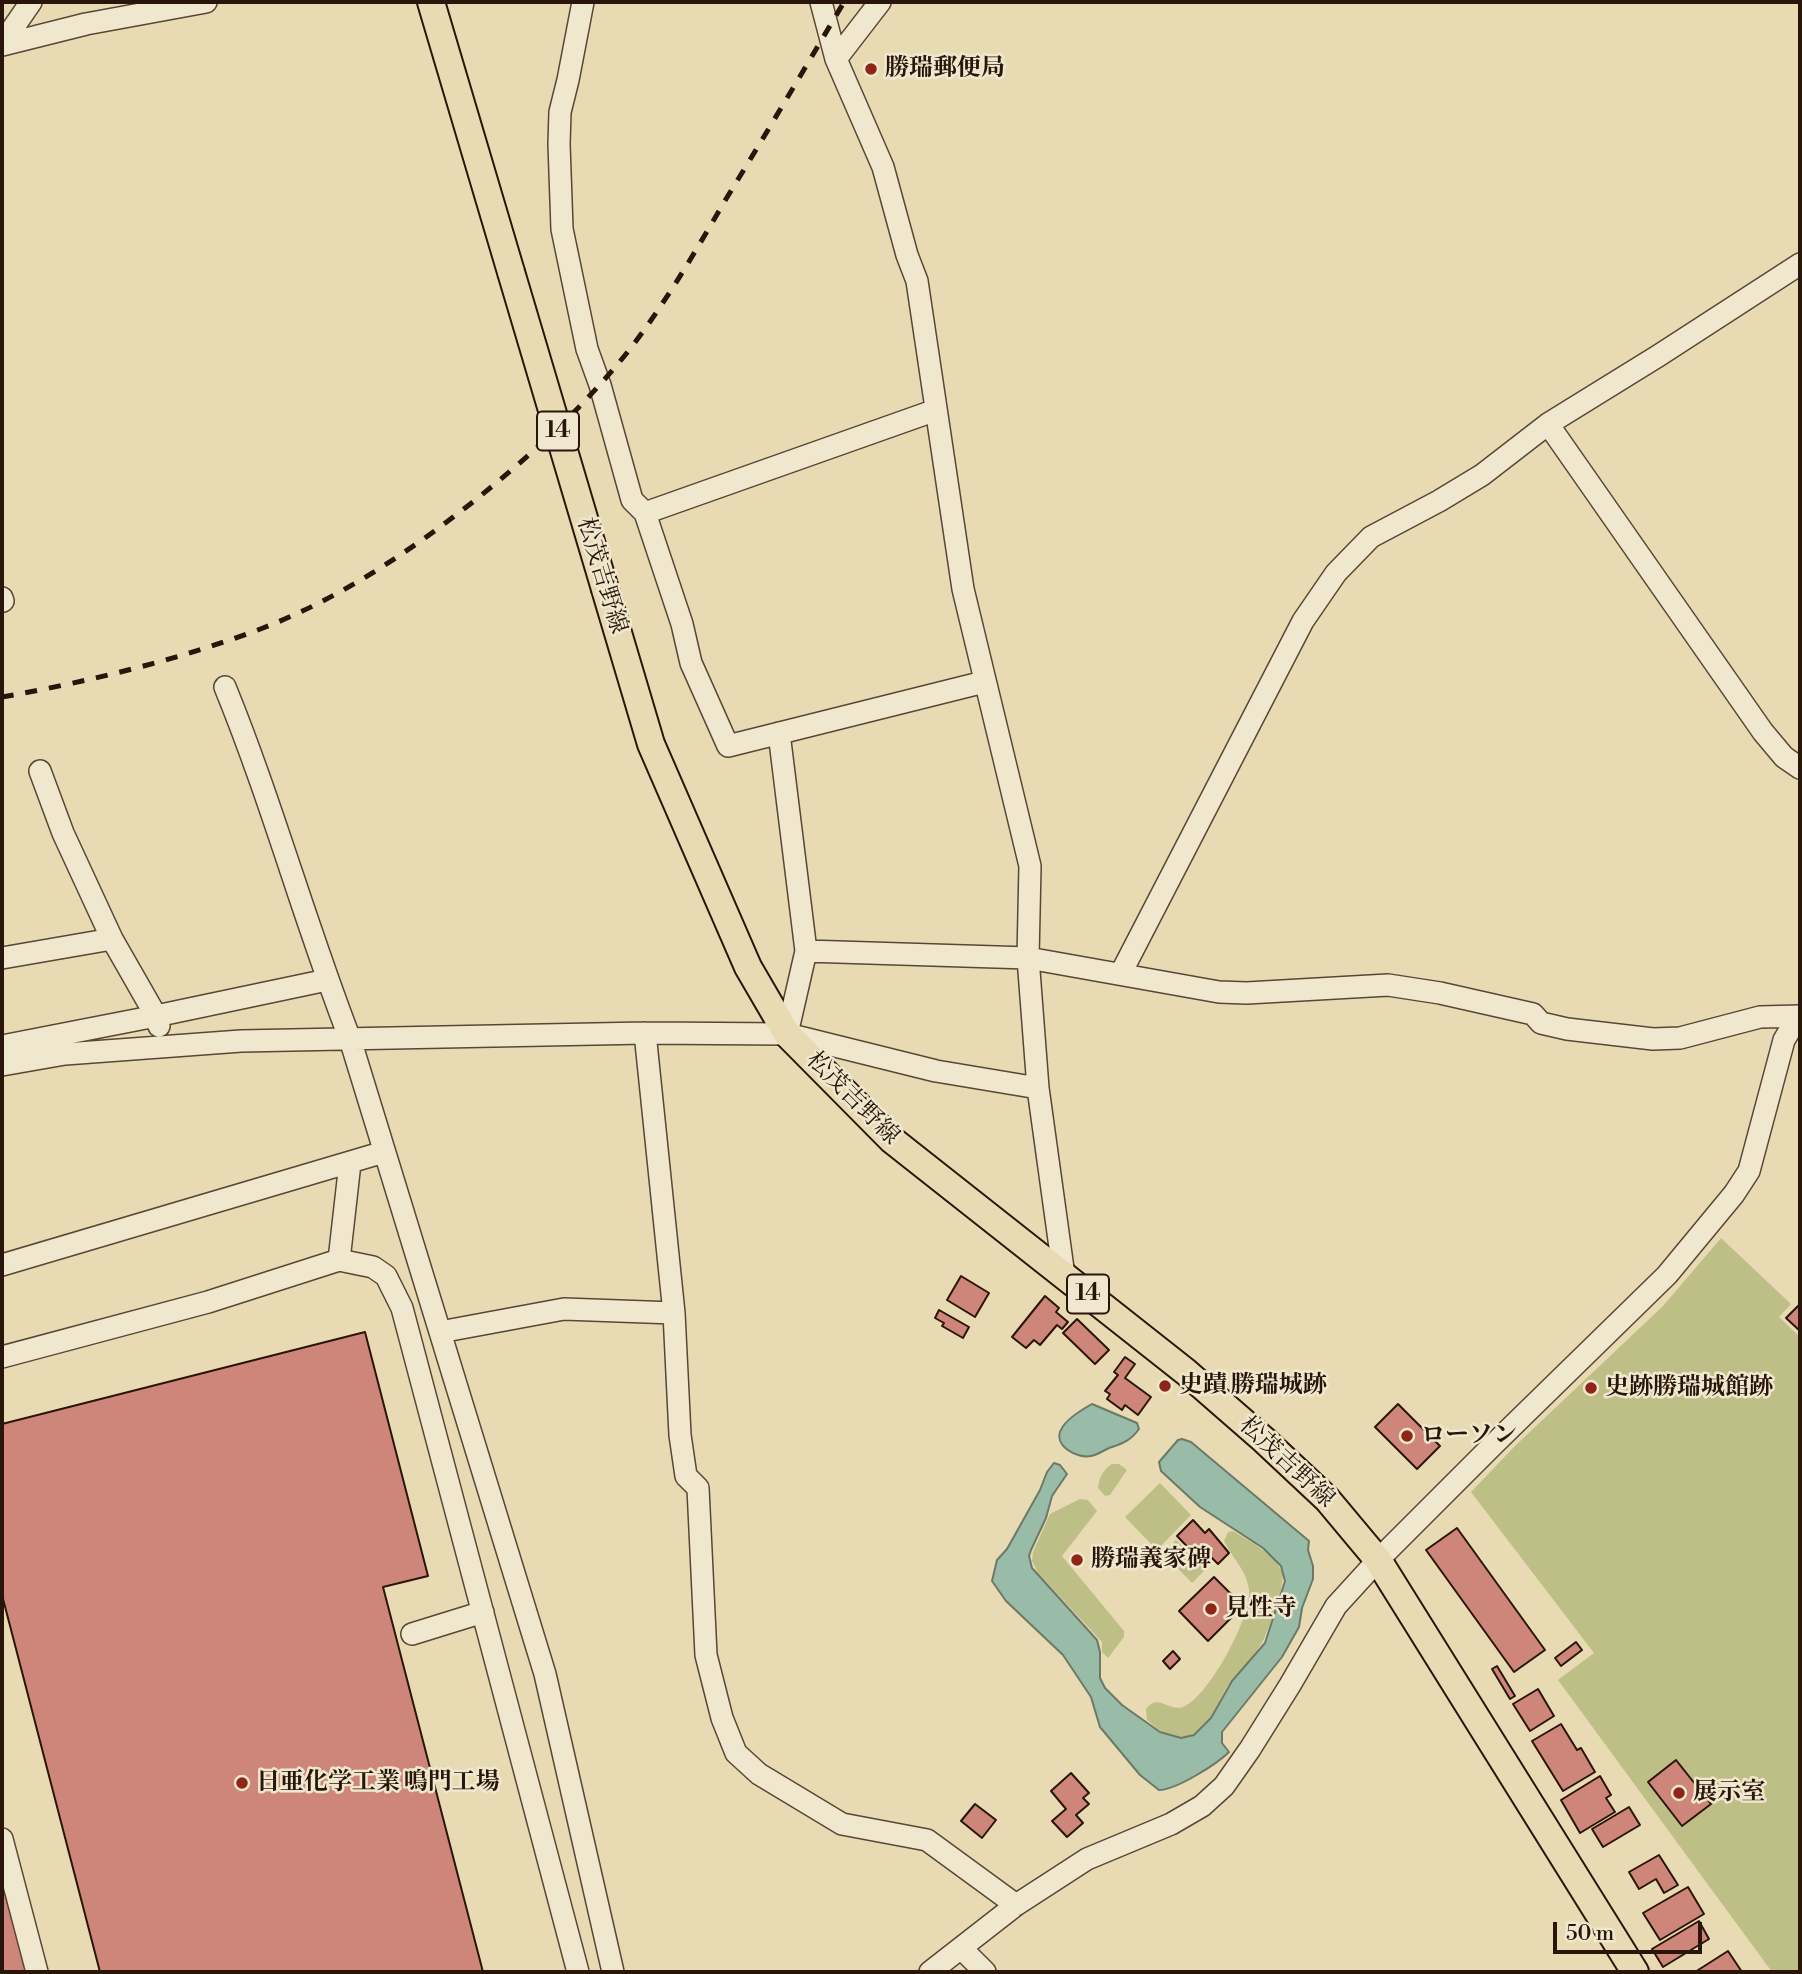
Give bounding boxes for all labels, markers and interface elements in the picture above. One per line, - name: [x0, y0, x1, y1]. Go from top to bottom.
- place label: 勝瑞郵便局: [885, 55, 1005, 83]
- marker: 勝瑞郵便局: [863, 61, 879, 77]
- road number: 14: [537, 412, 579, 450]
- street label: 松茂吉野線: [570, 514, 632, 638]
- street label: 松茂吉野線: [799, 1046, 905, 1152]
- road number: 14: [1067, 1274, 1109, 1314]
- place label: 史蹟 勝瑞城跡: [1179, 1372, 1327, 1400]
- place label: 史跡勝瑞城館跡: [1605, 1374, 1773, 1402]
- marker: 史蹟 勝瑞城跡: [1157, 1378, 1173, 1394]
- marker: 史跡勝瑞城館跡: [1583, 1380, 1599, 1396]
- street label: 松茂吉野線: [1232, 1412, 1340, 1514]
- place label: ローソン: [1421, 1422, 1517, 1450]
- marker: ローソン: [1399, 1428, 1415, 1444]
- place label: 勝瑞義家碑: [1091, 1546, 1211, 1574]
- marker: 勝瑞義家碑: [1069, 1552, 1085, 1568]
- place label: 見性寺: [1225, 1595, 1297, 1623]
- marker: 見性寺: [1203, 1601, 1219, 1617]
- place label: 日亜化学工業 鳴門工場: [256, 1769, 500, 1797]
- marker: 日亜化学工業 鳴門工場: [234, 1775, 250, 1791]
- place label: 展示室: [1693, 1779, 1765, 1807]
- marker: 展示室: [1671, 1785, 1687, 1801]
- scale bar: [1557, 1908, 1706, 1952]
- text: 50 m: [1566, 1921, 1614, 1947]

